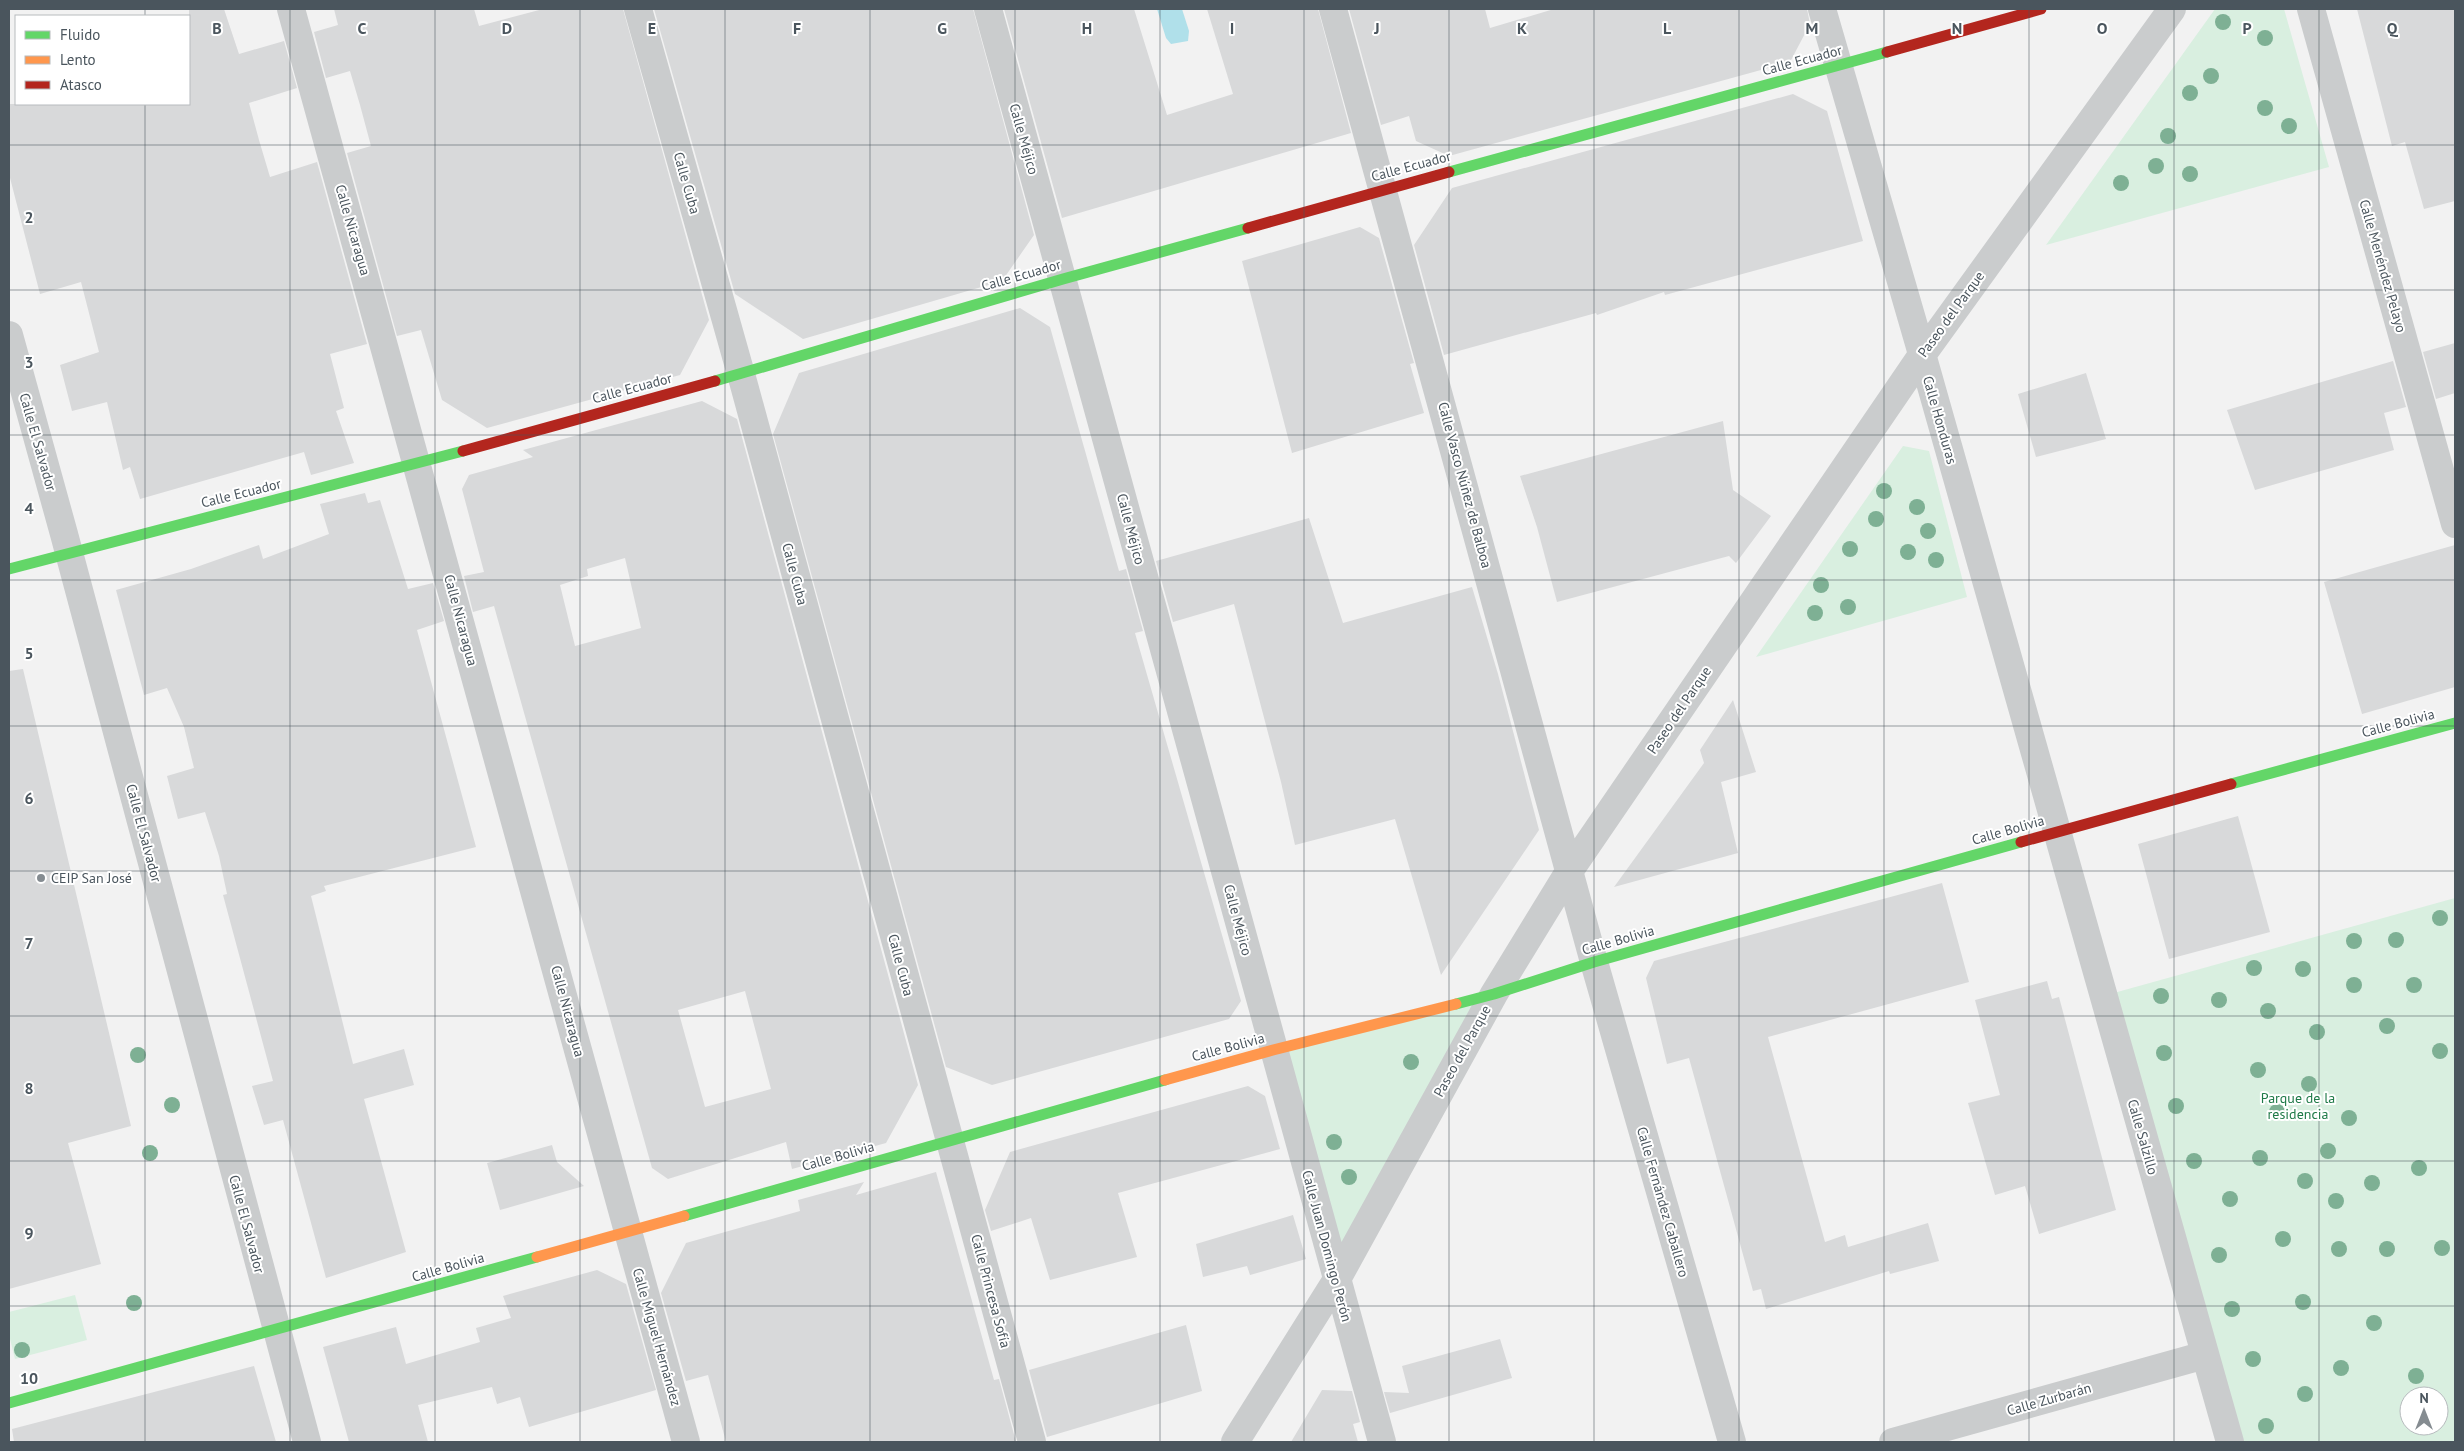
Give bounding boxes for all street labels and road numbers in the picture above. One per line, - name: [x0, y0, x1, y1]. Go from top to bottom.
- street label: Calle Ecuador: [1760, 41, 1844, 79]
- street label: Calle Méjico: [1005, 101, 1043, 177]
- street label: Calle Ecuador: [1369, 147, 1453, 185]
- street label: Calle Cuba: [670, 150, 704, 216]
- street label: Calle Nicaragua: [331, 182, 375, 278]
- street label: Calle Menéndez Pelayo: [2355, 197, 2411, 335]
- street label: Calle Ecuador: [979, 255, 1063, 295]
- street label: Paseo del Parque: [1914, 267, 1988, 361]
- street label: Calle Ecuador: [590, 369, 674, 407]
- street label: Calle Honduras: [1919, 374, 1961, 466]
- street label: Calle El Salvador: [15, 391, 61, 493]
- street label: Calle Vasco Núñez de Balboa: [1434, 400, 1496, 570]
- street label: Calle Ecuador: [199, 474, 283, 512]
- street label: Calle Méjico: [1113, 491, 1149, 567]
- street label: Calle Cuba: [778, 541, 812, 607]
- street label: Calle Nicaragua: [440, 572, 482, 668]
- street label: Paseo del Parque: [1643, 663, 1715, 757]
- street label: Calle Bolivia: [2360, 705, 2436, 741]
- street label: Calle El Salvador: [122, 782, 166, 884]
- street label: Calle Bolivia: [1970, 811, 2046, 849]
- street label: Calle Méjico: [1220, 882, 1256, 958]
- street label: Calle Bolivia: [1580, 921, 1656, 959]
- street label: Calle Cuba: [884, 932, 918, 998]
- street label: Calle Nicaragua: [547, 963, 589, 1059]
- street label: Paseo del Parque: [1429, 1002, 1495, 1100]
- street label: Calle Bolivia: [1190, 1029, 1266, 1065]
- street label: Calle Salzillo: [2124, 1097, 2162, 1177]
- street label: Calle Fernández Caballero: [1633, 1125, 1693, 1279]
- street label: Calle Bolivia: [800, 1137, 876, 1175]
- street label: Calle Juan Domingo Perón: [1298, 1168, 1356, 1324]
- street label: Calle El Salvador: [225, 1173, 269, 1275]
- street label: Calle Princesa Sofía: [967, 1232, 1015, 1350]
- street label: Calle Bolivia: [410, 1248, 486, 1286]
- street label: Calle Miguel Hernández: [629, 1266, 685, 1408]
- street label: Calle Zurbarán: [2005, 1378, 2093, 1420]

